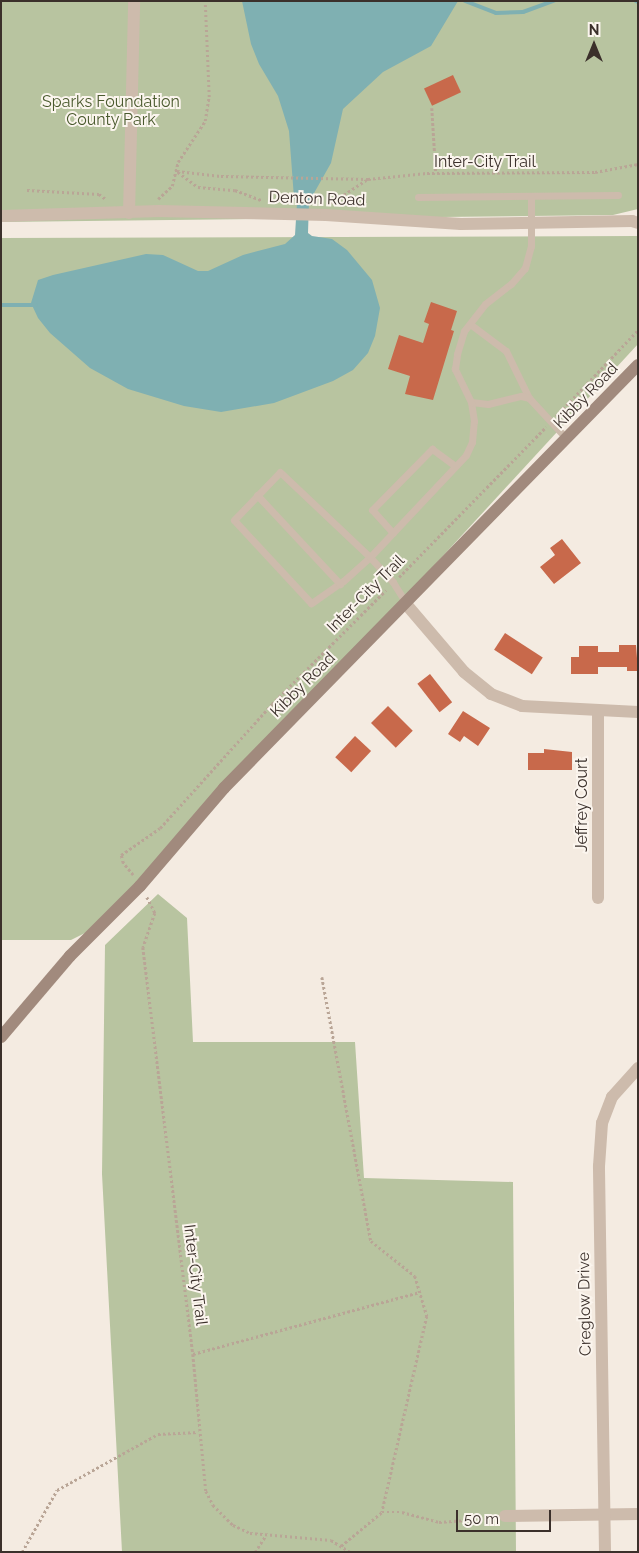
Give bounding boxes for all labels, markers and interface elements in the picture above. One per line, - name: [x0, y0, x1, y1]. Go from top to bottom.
- north arrow: [569, 20, 619, 70]
- text: N: [589, 22, 599, 38]
- park label: Sparks Foundation County Park: [42, 92, 180, 130]
- street label: Inter-City Trail: [434, 152, 536, 172]
- street label: Denton Road: [268, 188, 366, 210]
- street label: Kibby Road: [550, 359, 622, 433]
- street label: Inter-City Trail: [323, 551, 409, 637]
- street label: Kibby Road: [266, 648, 340, 722]
- street label: Jeffrey Court: [572, 758, 592, 852]
- street label: Inter-City Trail: [179, 1223, 211, 1327]
- street label: Creglow Drive: [574, 1252, 596, 1356]
- scale bar: [459, 1500, 554, 1532]
- text: 50 m: [464, 1510, 499, 1528]

